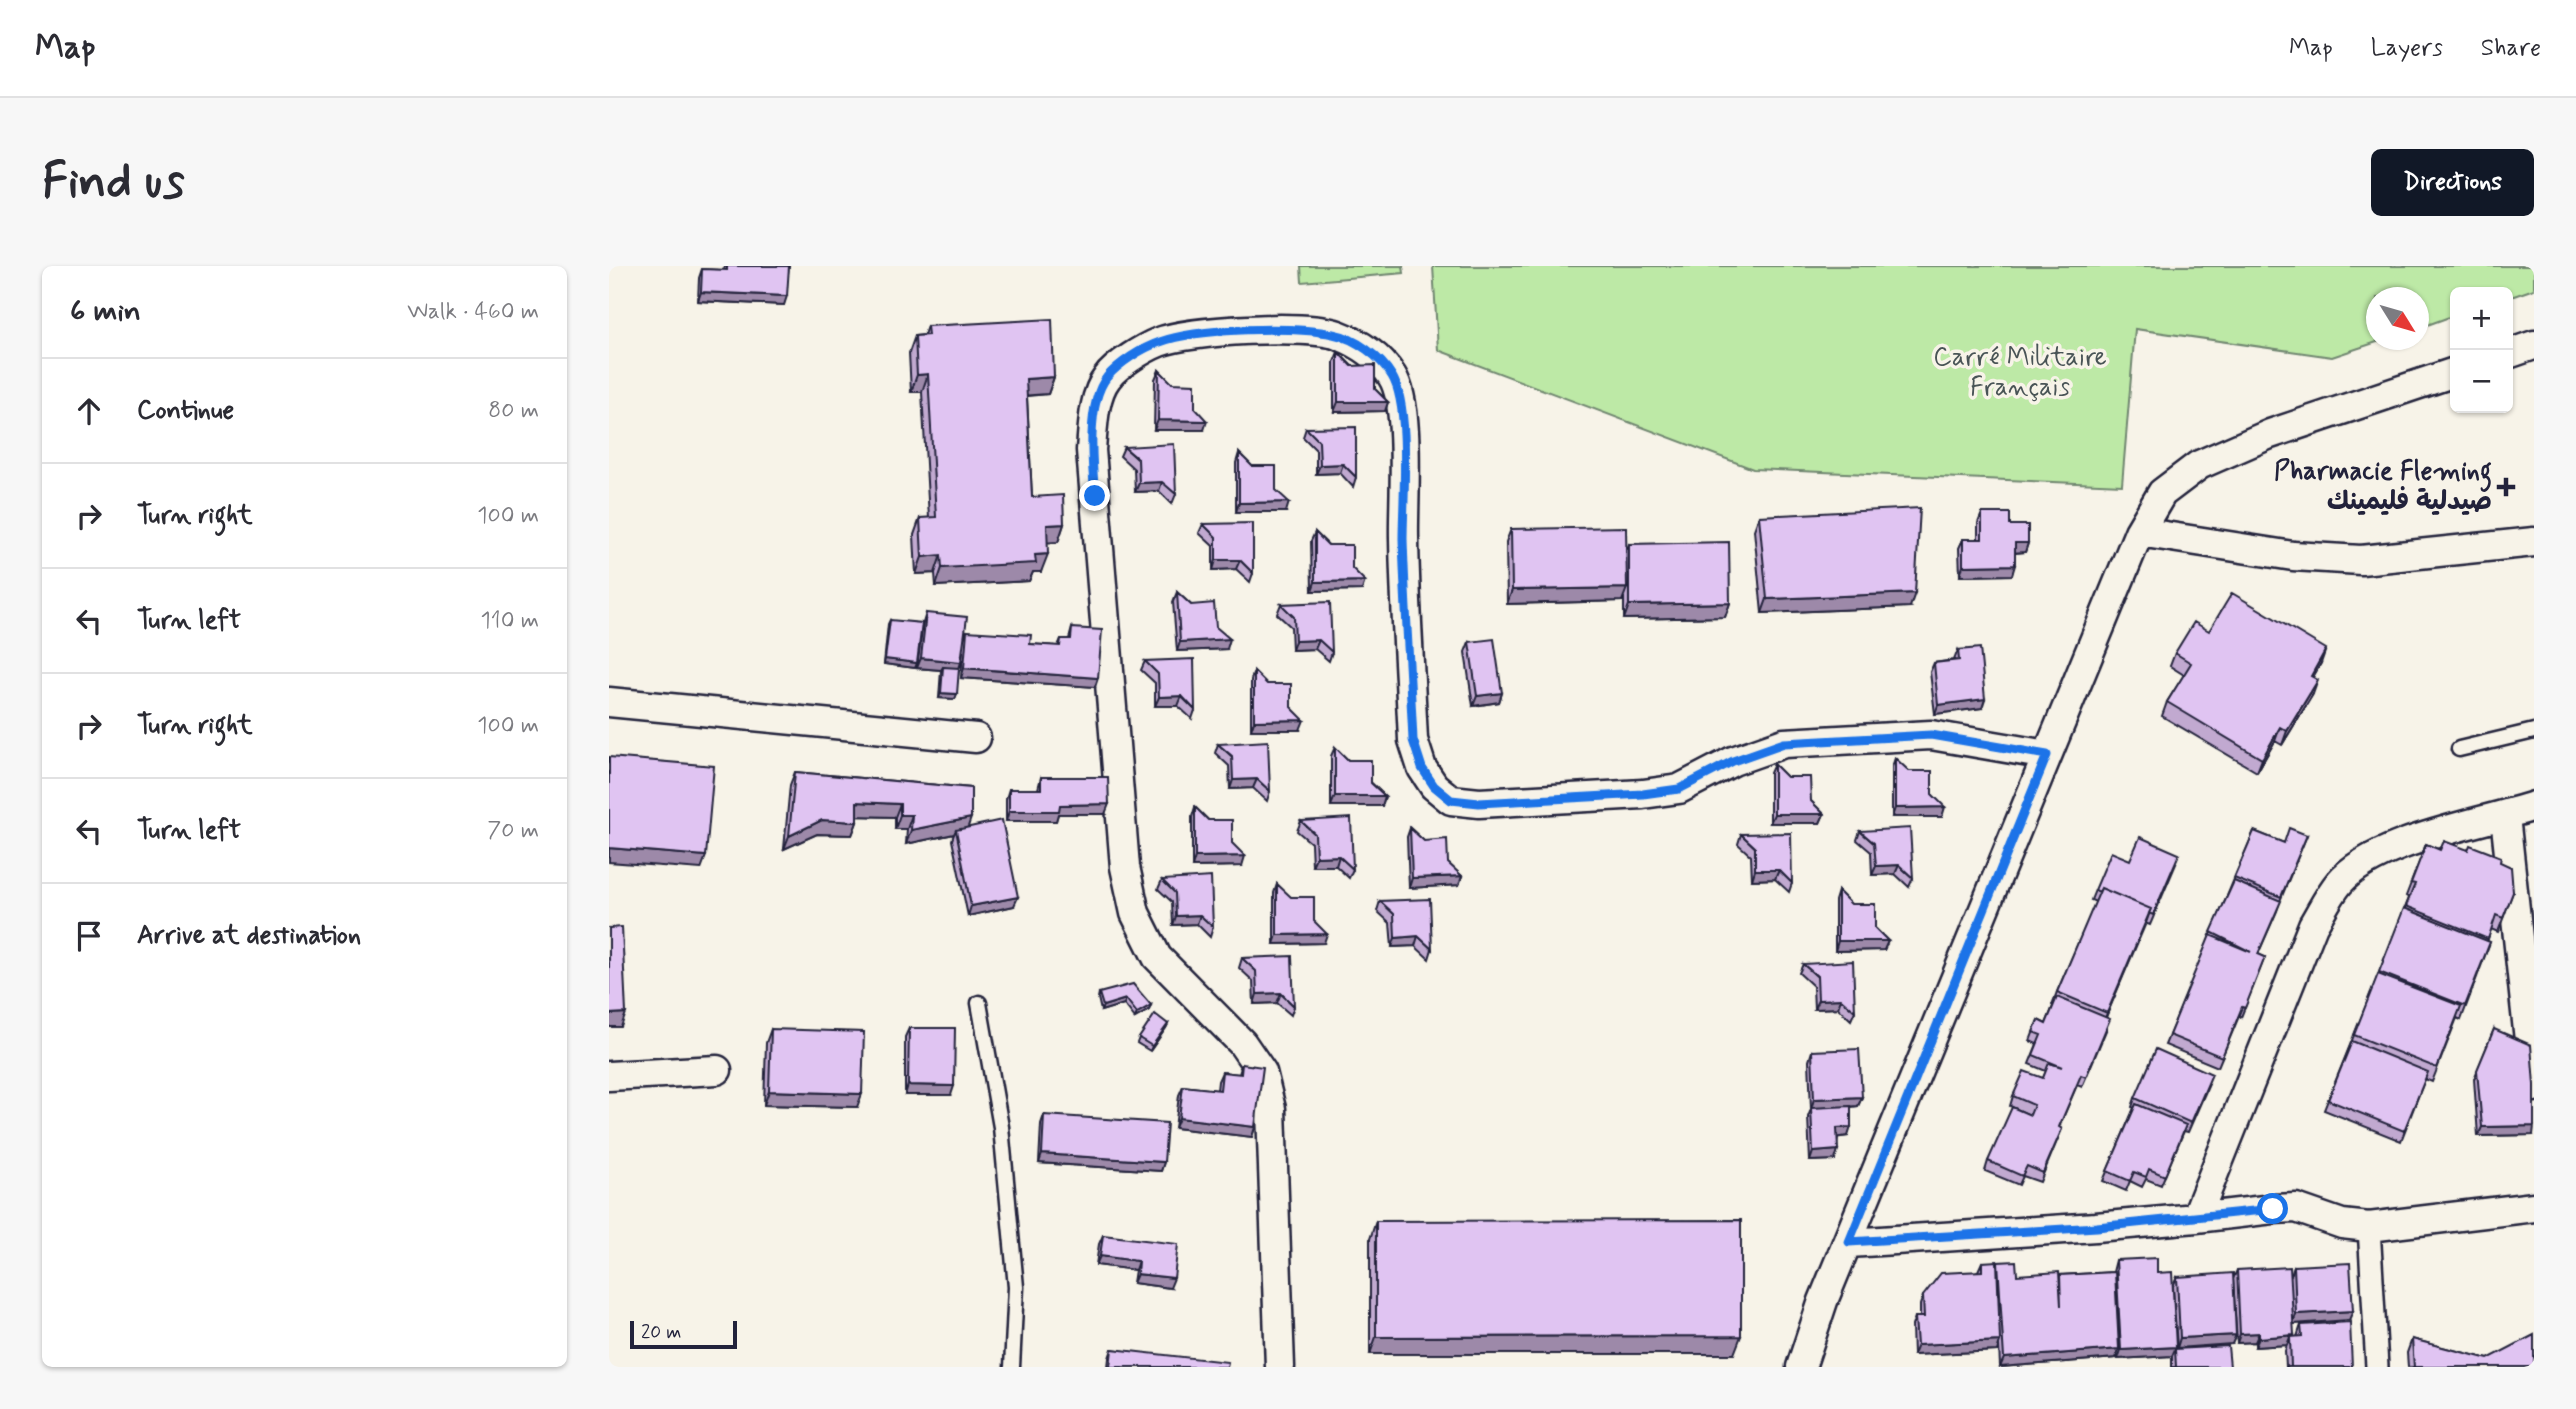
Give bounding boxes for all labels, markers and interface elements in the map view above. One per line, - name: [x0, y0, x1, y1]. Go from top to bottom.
- text: Map: [35, 26, 95, 70]
- text: Map: [2289, 33, 2333, 64]
- text: Layers: [2371, 33, 2443, 64]
- text: Share: [2481, 33, 2541, 64]
- button: Directions: [2371, 149, 2534, 216]
- text: Find us: [42, 150, 185, 215]
- north arrow: [2366, 287, 2429, 350]
- map controls: [2450, 287, 2513, 413]
- button: +: [2450, 287, 2513, 350]
- text: 6 min: [70, 292, 141, 331]
- text: Walk · 460 m: [407, 297, 539, 327]
- park label: Carré Militaire Français: [1933, 341, 2107, 405]
- button: −: [2450, 350, 2513, 413]
- icon: ahead: [70, 392, 108, 430]
- text: Continue: [137, 394, 234, 428]
- text: 80 m: [488, 396, 539, 426]
- place label: Pharmacie Fleming صيدلية فليمينك: [2274, 455, 2492, 519]
- marker: Pharmacie Fleming صيدلية فليمينك: [2498, 479, 2514, 495]
- route end: [1079, 480, 1110, 511]
- icon: right: [70, 497, 108, 535]
- text: Turn right: [137, 499, 253, 533]
- text: 100 m: [477, 501, 539, 531]
- icon: left: [70, 602, 108, 640]
- text: Turn left: [137, 604, 241, 638]
- text: 110 m: [480, 606, 539, 636]
- icon: right: [70, 707, 108, 745]
- text: Turn right: [137, 709, 253, 743]
- text: 100 m: [477, 711, 539, 741]
- icon: left: [70, 812, 108, 850]
- text: Turn left: [137, 814, 241, 848]
- text: 70 m: [487, 816, 539, 846]
- icon: arrive: [70, 917, 108, 955]
- text: Arrive at destination: [137, 919, 361, 953]
- route start: [2257, 1193, 2288, 1224]
- scale bar: [630, 1318, 737, 1350]
- text: 20 m: [641, 1320, 681, 1345]

